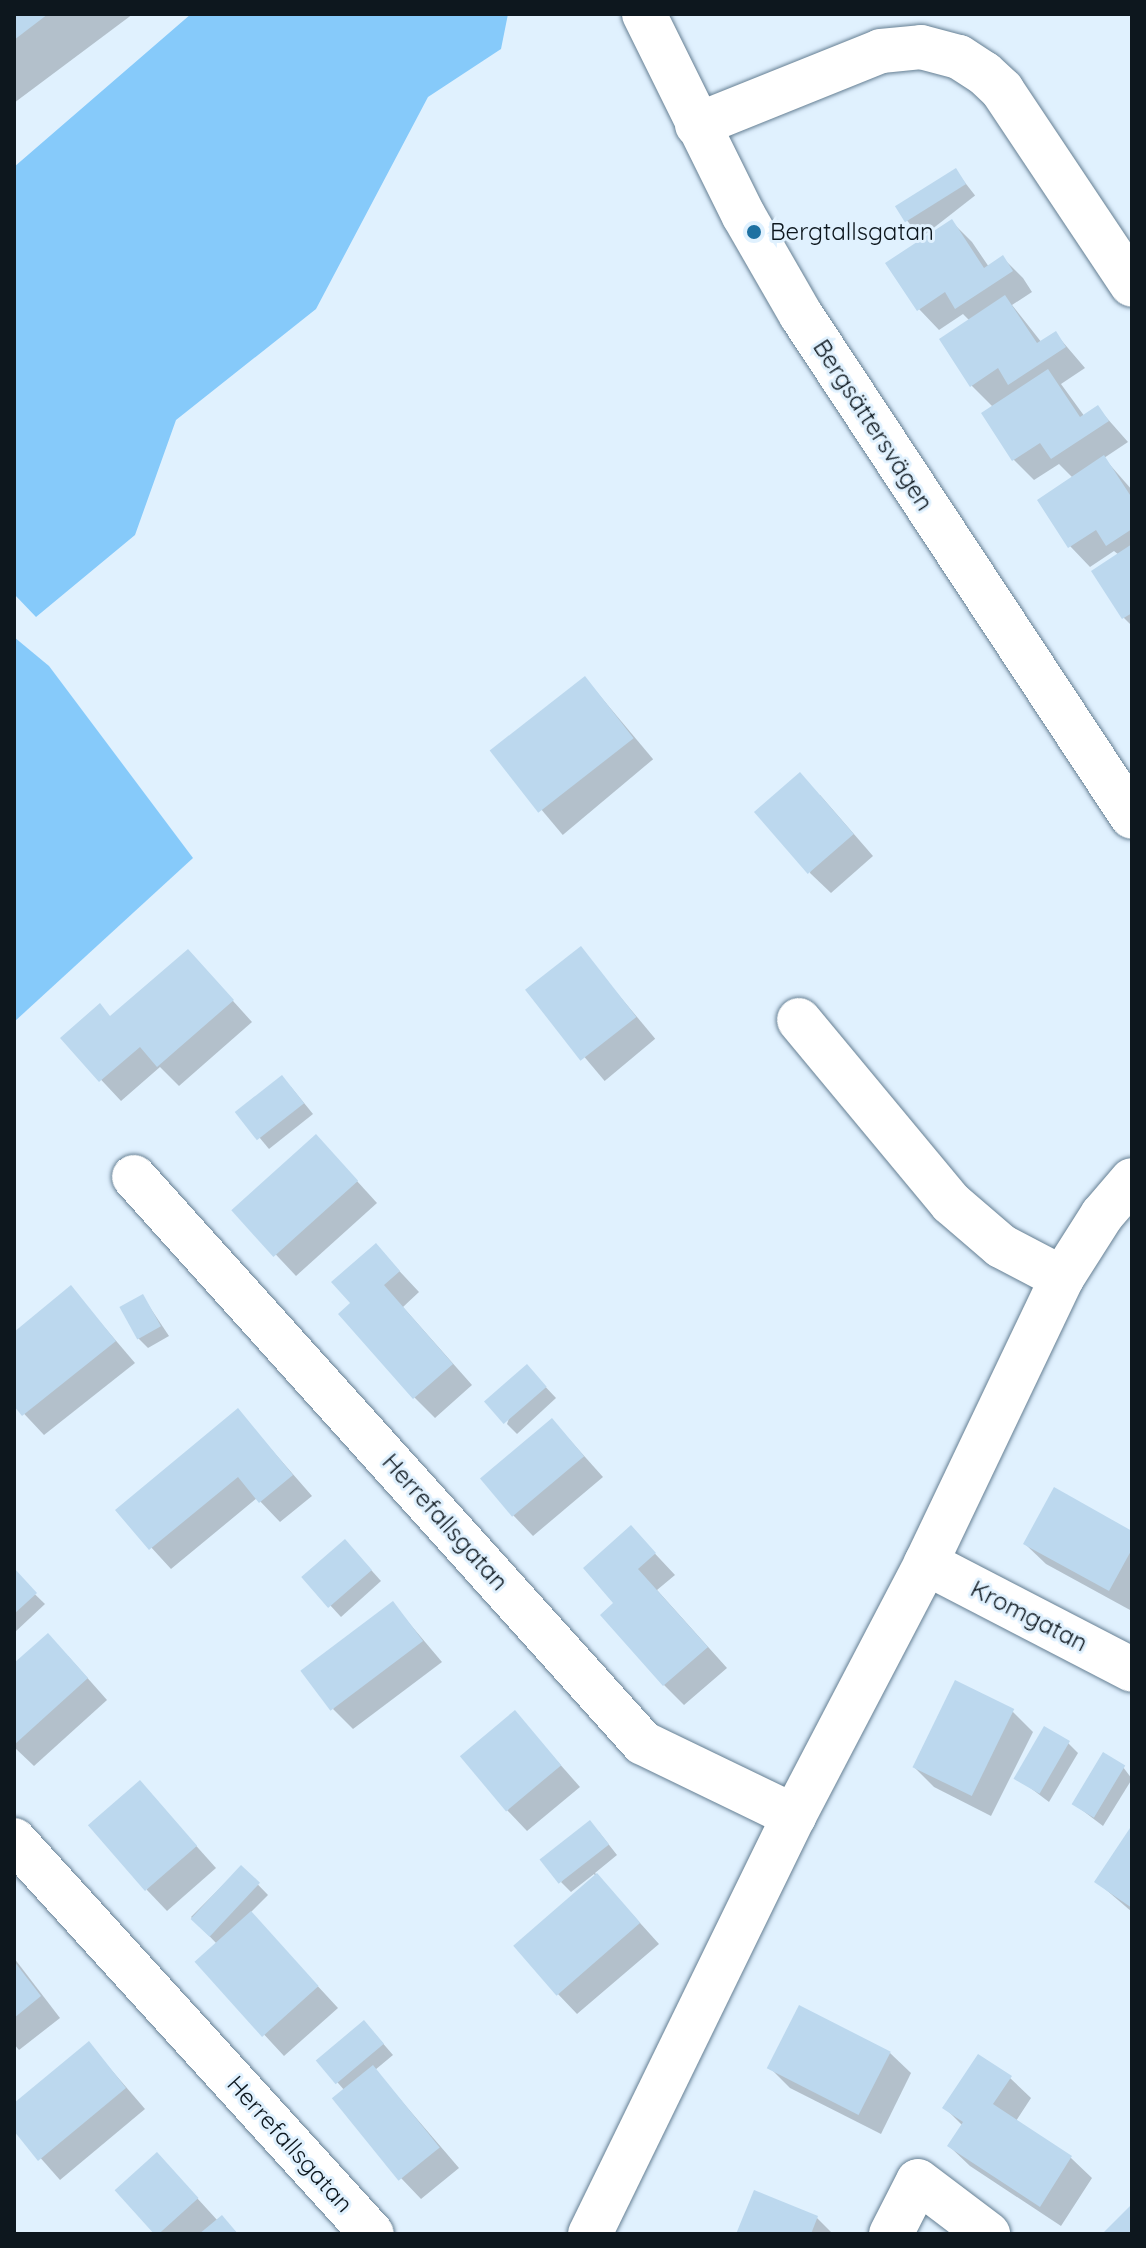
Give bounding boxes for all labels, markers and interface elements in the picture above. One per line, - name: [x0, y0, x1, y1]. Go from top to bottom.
- place label: Bergtallsgatan: [770, 218, 934, 246]
- marker: Bergtallsgatan: [745, 223, 763, 241]
- street label: Bergsättersvägen: [807, 334, 939, 516]
- street label: Herrefallsgatan: [376, 1448, 514, 1596]
- street label: Kromgatan: [966, 1574, 1092, 1658]
- street label: Herrefallsgatan: [221, 2070, 359, 2218]

